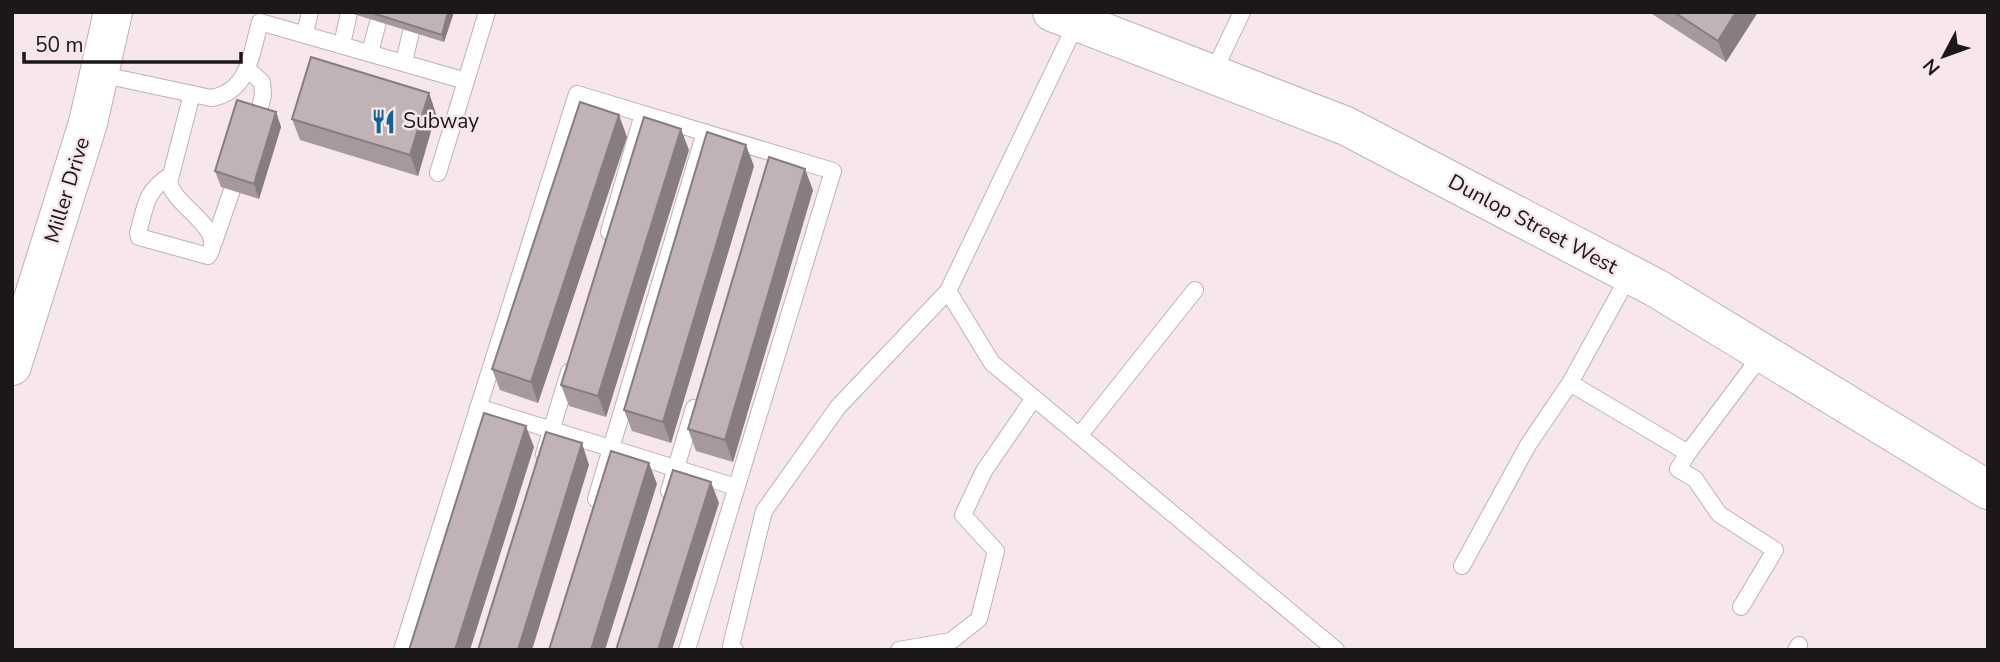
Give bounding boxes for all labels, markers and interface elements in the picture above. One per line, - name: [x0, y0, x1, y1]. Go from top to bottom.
- scale bar: [24, 21, 242, 65]
- north arrow: [1909, 21, 1979, 91]
- text: 50 m: [35, 31, 84, 59]
- text: N: [1917, 53, 1946, 80]
- restaurant icon: Subway: [369, 107, 397, 135]
- place label: Subway: [403, 107, 479, 135]
- street label: Miller Drive: [38, 134, 96, 246]
- street label: Dunlop Street West: [1444, 168, 1623, 281]

